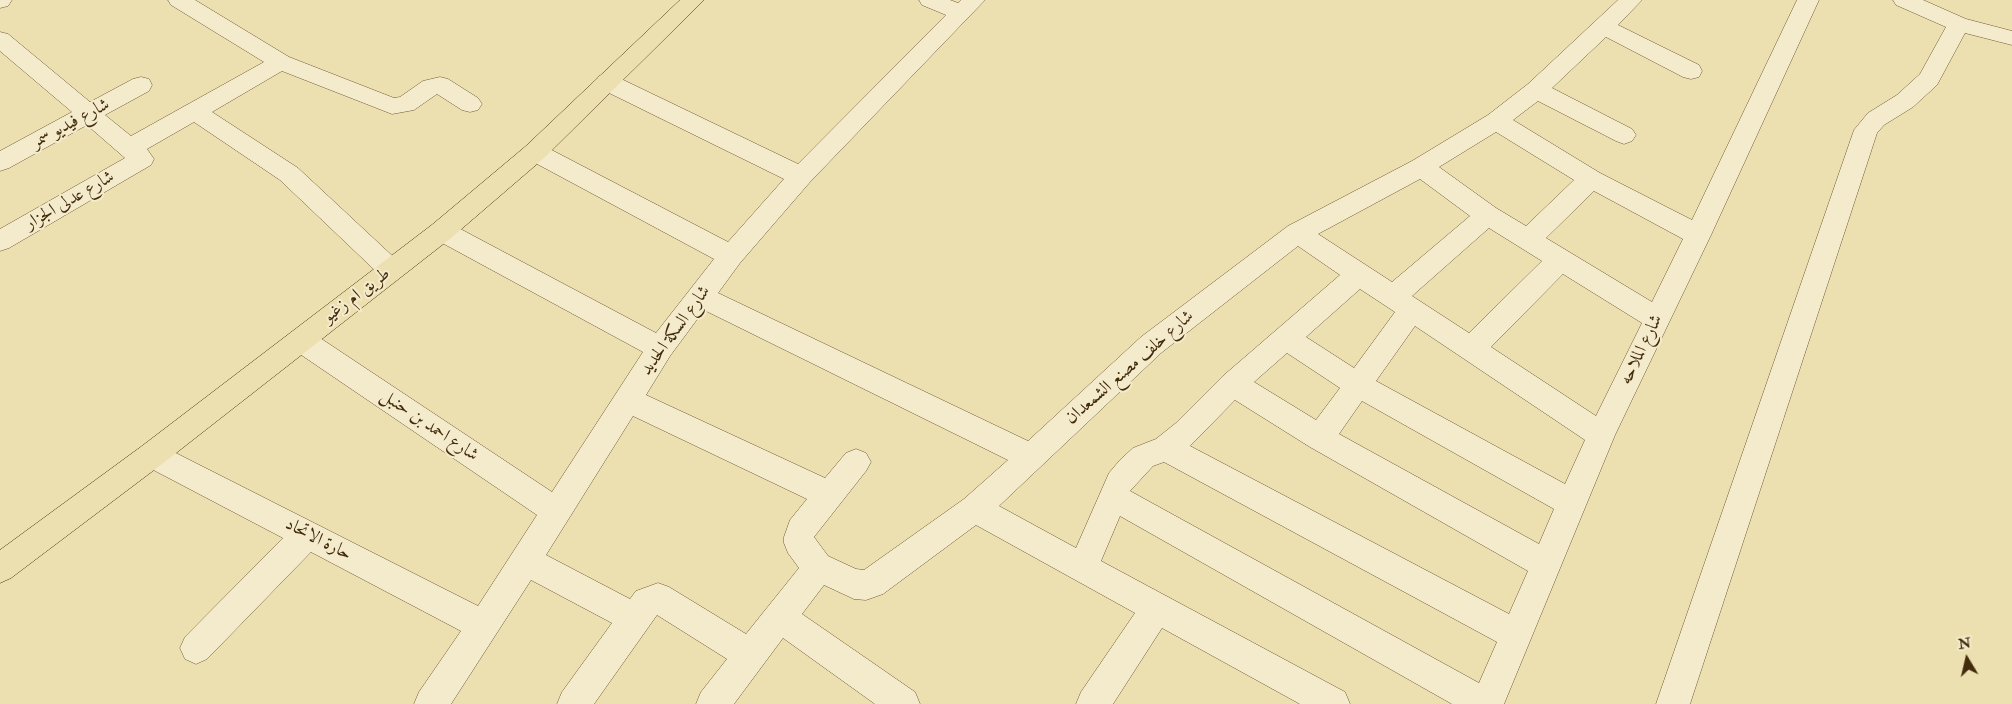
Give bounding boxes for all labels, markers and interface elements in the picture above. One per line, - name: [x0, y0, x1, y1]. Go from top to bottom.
- street label: شارع فيديو سمر: [28, 94, 114, 154]
- street label: شارع عدلى الجزار: [21, 167, 119, 235]
- street label: طريق ام زغيو: [319, 264, 395, 328]
- street label: شارع السكة الحديد: [636, 282, 716, 380]
- street label: شارع خلف مصنع الشمعدان: [1061, 306, 1199, 430]
- street label: شارع الملاحه: [1616, 311, 1668, 389]
- street label: شارع احمد بن حنبل: [376, 385, 482, 467]
- street label: حارة الاتحاد: [281, 514, 355, 566]
- north arrow: [1942, 634, 1992, 684]
- text: N: [1957, 634, 1972, 653]

